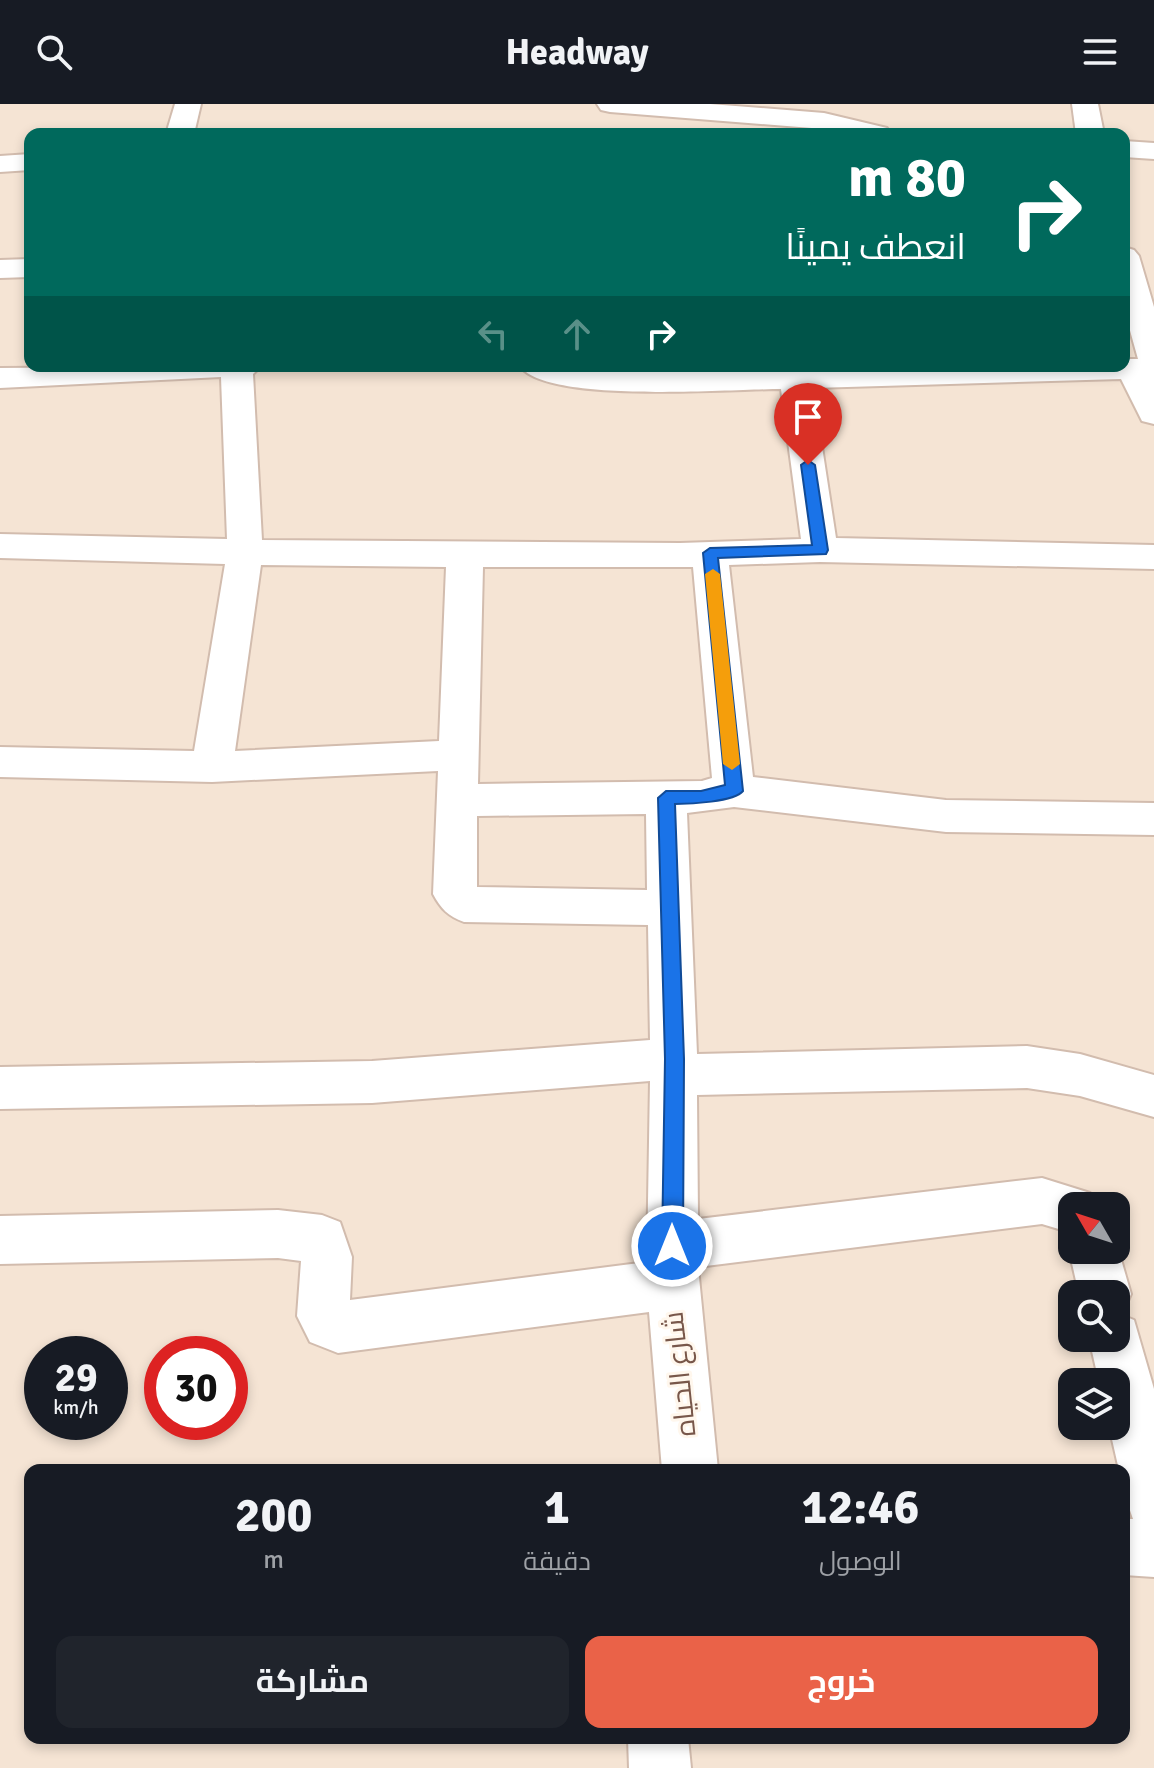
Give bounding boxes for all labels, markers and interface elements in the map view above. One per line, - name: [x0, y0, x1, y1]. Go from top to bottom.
- icon: search: [32, 30, 76, 74]
- text: Headway: [505, 30, 649, 75]
- icon: menu: [1078, 30, 1122, 74]
- text: 80 m: [848, 143, 966, 212]
- icon: right: [994, 160, 1098, 264]
- text: انعطف يمينًا: [785, 225, 966, 270]
- icon: left: [471, 312, 515, 356]
- icon: ahead: [555, 312, 599, 356]
- icon: right: [639, 312, 683, 356]
- pin: [774, 383, 842, 465]
- icon: arrive: [786, 395, 830, 439]
- north arrow: [1058, 1192, 1130, 1264]
- map controls: [1058, 1192, 1130, 1440]
- position arrow: [630, 1204, 714, 1288]
- button: search: [1058, 1280, 1130, 1352]
- street label: شارع الحياه: [657, 1310, 704, 1438]
- speed limit sign: 30: [144, 1336, 248, 1440]
- text: 29: [54, 1353, 98, 1403]
- button: layers: [1058, 1368, 1130, 1440]
- text: km/h: [53, 1395, 99, 1420]
- text: 1: [544, 1478, 570, 1537]
- text: 12:46: [801, 1478, 919, 1537]
- text: 200: [235, 1486, 312, 1545]
- text: m: [263, 1544, 284, 1576]
- text: دقيقة: [523, 1546, 591, 1578]
- text: الوصول: [819, 1546, 902, 1578]
- button: مشاركة: [56, 1636, 569, 1728]
- button: خروج: [585, 1636, 1098, 1728]

